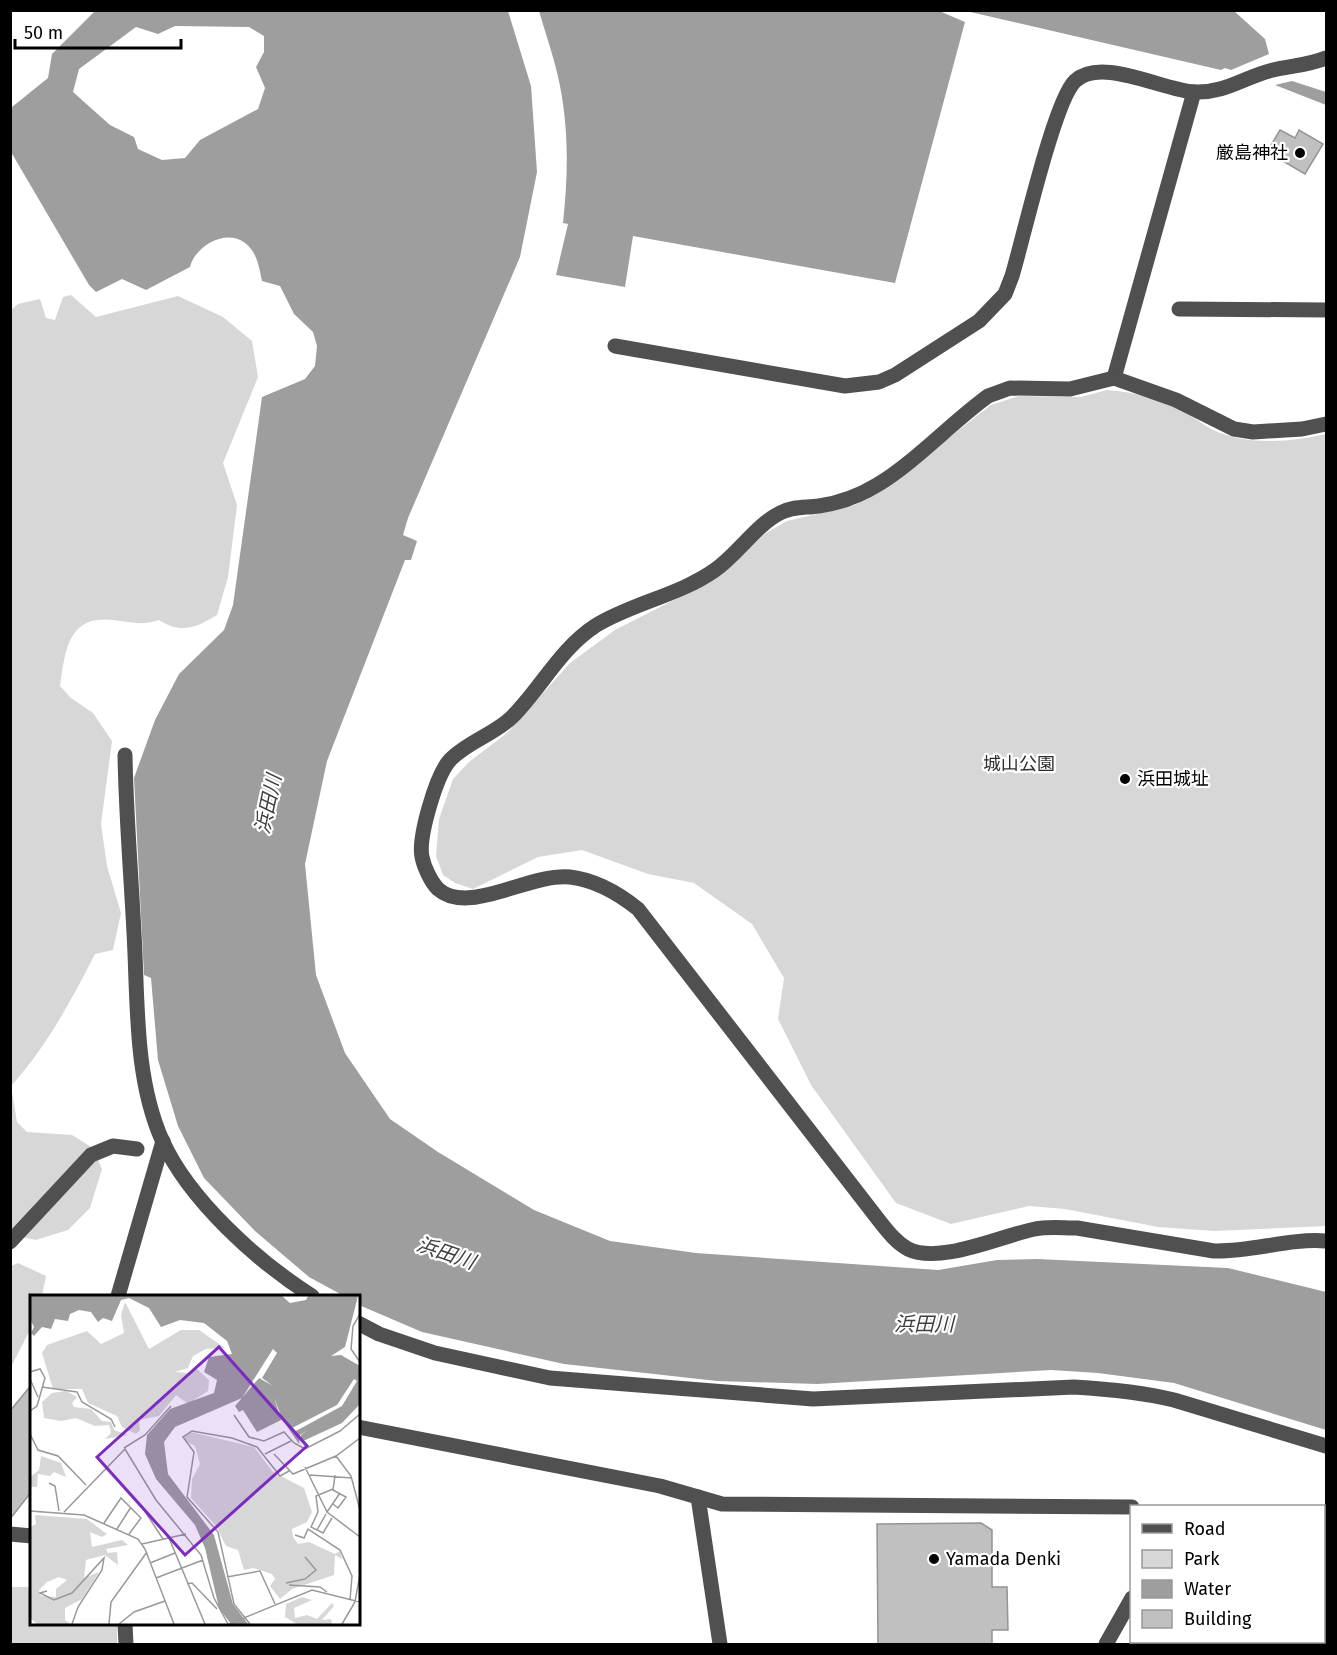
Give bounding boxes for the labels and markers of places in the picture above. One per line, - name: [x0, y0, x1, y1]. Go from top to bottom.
- place label: 厳島神社: [1216, 142, 1288, 164]
- marker: 厳島神社: [1293, 146, 1307, 160]
- place label: 浜田城址: [1137, 768, 1209, 790]
- marker: 浜田城址: [1118, 772, 1132, 786]
- place label: Yamada Denki: [946, 1548, 1061, 1570]
- marker: Yamada Denki: [927, 1552, 941, 1566]

